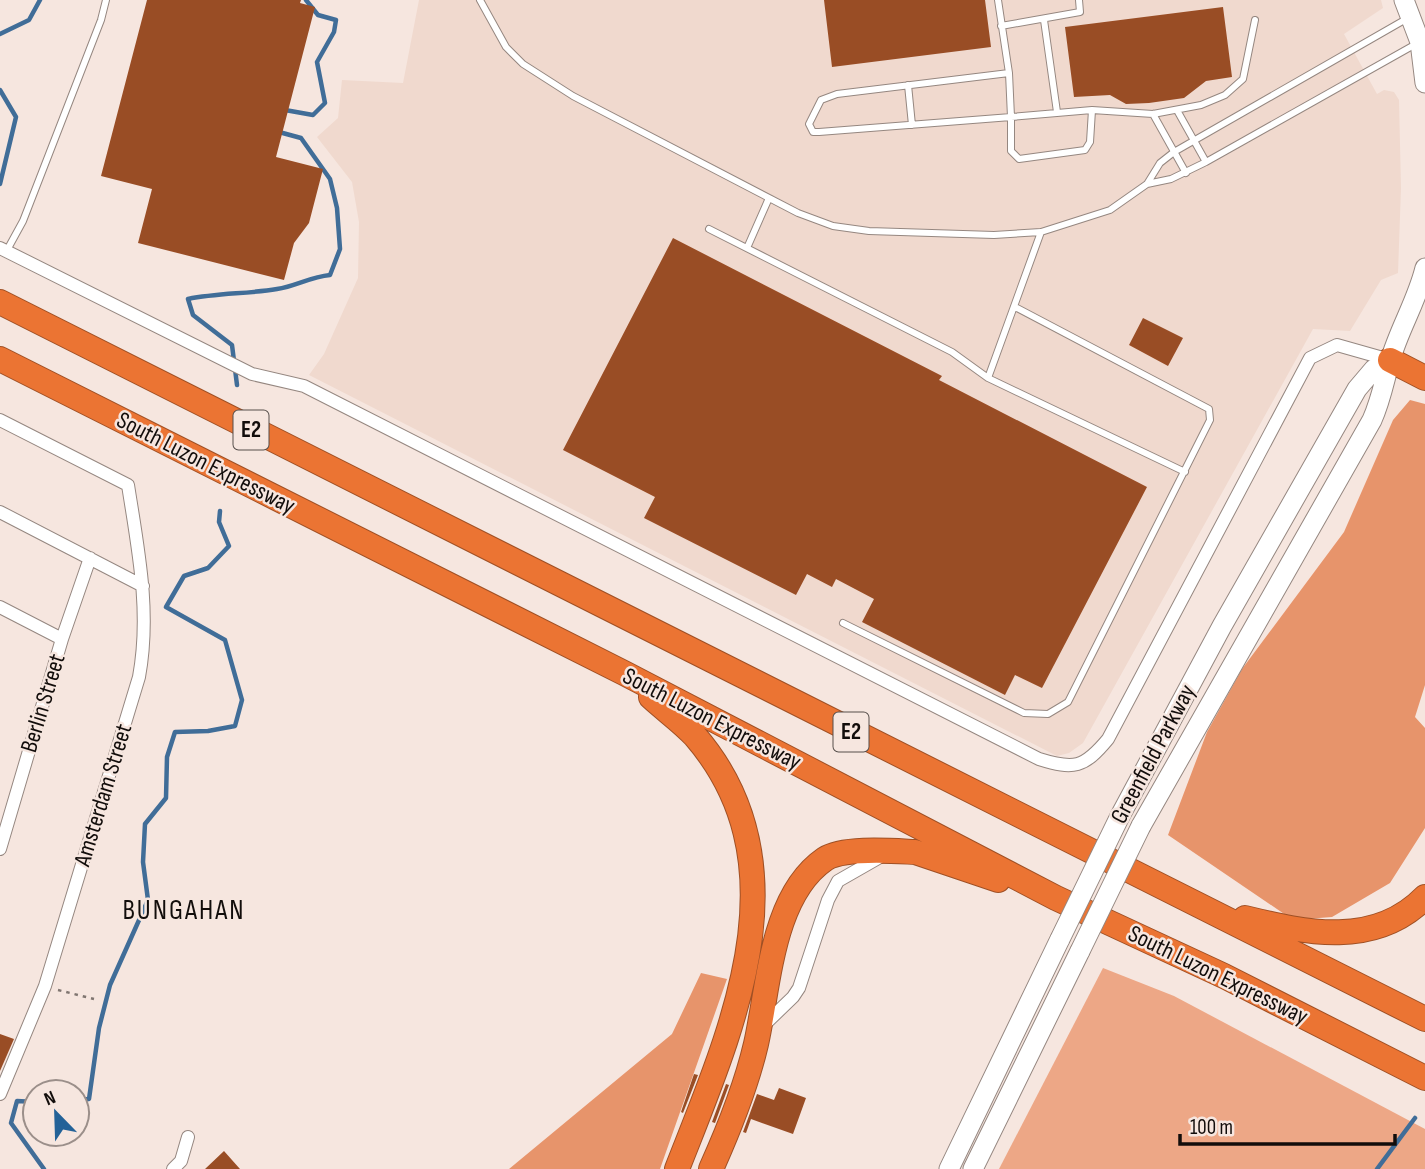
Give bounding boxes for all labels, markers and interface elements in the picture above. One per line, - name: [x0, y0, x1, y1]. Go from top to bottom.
- street label: South Luzon Expressway: [112, 406, 300, 520]
- road number: E2: [233, 410, 268, 450]
- street label: Berlin Street: [14, 650, 72, 756]
- street label: South Luzon Expressway: [618, 662, 806, 776]
- street label: Greenfield Parkway: [1104, 680, 1202, 828]
- road number: E2: [834, 712, 868, 752]
- street label: Amsterdam Street: [67, 720, 138, 871]
- district label: BUNGAHAN: [122, 894, 246, 927]
- street label: South Luzon Expressway: [1123, 919, 1313, 1031]
- north arrow: [21, 1078, 91, 1148]
- text: N: [41, 1086, 59, 1111]
- scale bar: [1180, 1102, 1395, 1146]
- text: 100 m: [1190, 1115, 1233, 1140]

